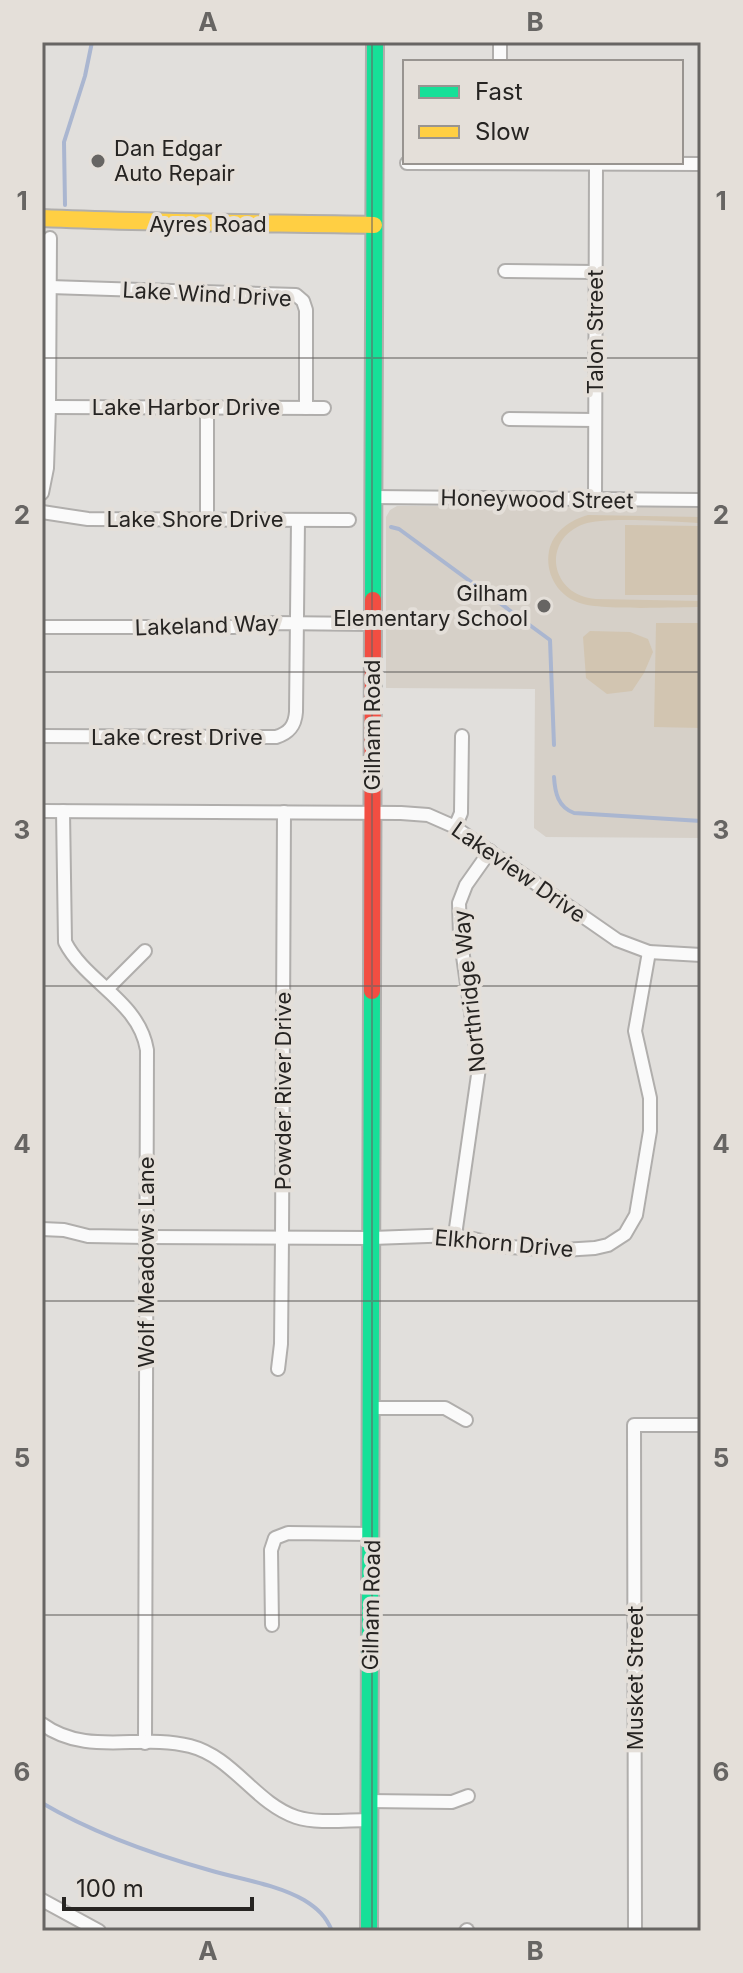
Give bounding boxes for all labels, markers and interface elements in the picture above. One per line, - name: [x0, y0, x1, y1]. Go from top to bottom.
- text: A: [198, 6, 218, 37]
- text: B: [526, 6, 544, 37]
- legend: [403, 60, 683, 164]
- text: Fast: [475, 77, 523, 106]
- text: Slow: [475, 117, 530, 146]
- place label: Dan Edgar Auto Repair: [114, 135, 235, 186]
- marker: Dan Edgar Auto Repair: [89, 152, 107, 170]
- text: 1: [16, 185, 28, 216]
- text: 1: [715, 185, 727, 216]
- street label: Ayres Road: [149, 211, 267, 237]
- street label: Talon Street: [582, 270, 608, 394]
- street label: Lake Wind Drive: [122, 277, 292, 311]
- street label: Lake Harbor Drive: [92, 394, 280, 420]
- street label: Honeywood Street: [440, 484, 634, 514]
- text: 2: [14, 499, 30, 530]
- text: 2: [713, 499, 729, 530]
- street label: Lake Shore Drive: [106, 506, 284, 532]
- place label: Gilham Elementary School: [333, 580, 528, 631]
- marker: Gilham Elementary School: [535, 597, 553, 615]
- street label: Lakeland Way: [134, 609, 280, 641]
- street label: Gilham Road: [359, 660, 385, 790]
- street label: Lake Crest Drive: [91, 724, 263, 750]
- text: 3: [14, 814, 30, 845]
- text: 3: [713, 814, 729, 845]
- street label: Lakeview Drive: [447, 816, 591, 928]
- street label: Northridge Way: [448, 908, 490, 1074]
- street label: Powder River Drive: [270, 992, 296, 1190]
- text: 4: [13, 1128, 31, 1159]
- text: 4: [712, 1128, 730, 1159]
- street label: Wolf Meadows Lane: [133, 1156, 159, 1368]
- street label: Elkhorn Drive: [434, 1224, 574, 1262]
- text: 5: [14, 1442, 30, 1473]
- text: 5: [713, 1442, 729, 1473]
- street label: Gilham Road: [357, 1539, 385, 1671]
- street label: Musket Street: [622, 1606, 648, 1750]
- text: 6: [14, 1756, 30, 1787]
- text: 6: [713, 1756, 729, 1787]
- scale bar: [64, 1861, 252, 1911]
- text: 100 m: [76, 1874, 144, 1903]
- text: A: [198, 1935, 218, 1966]
- text: B: [526, 1935, 544, 1966]

